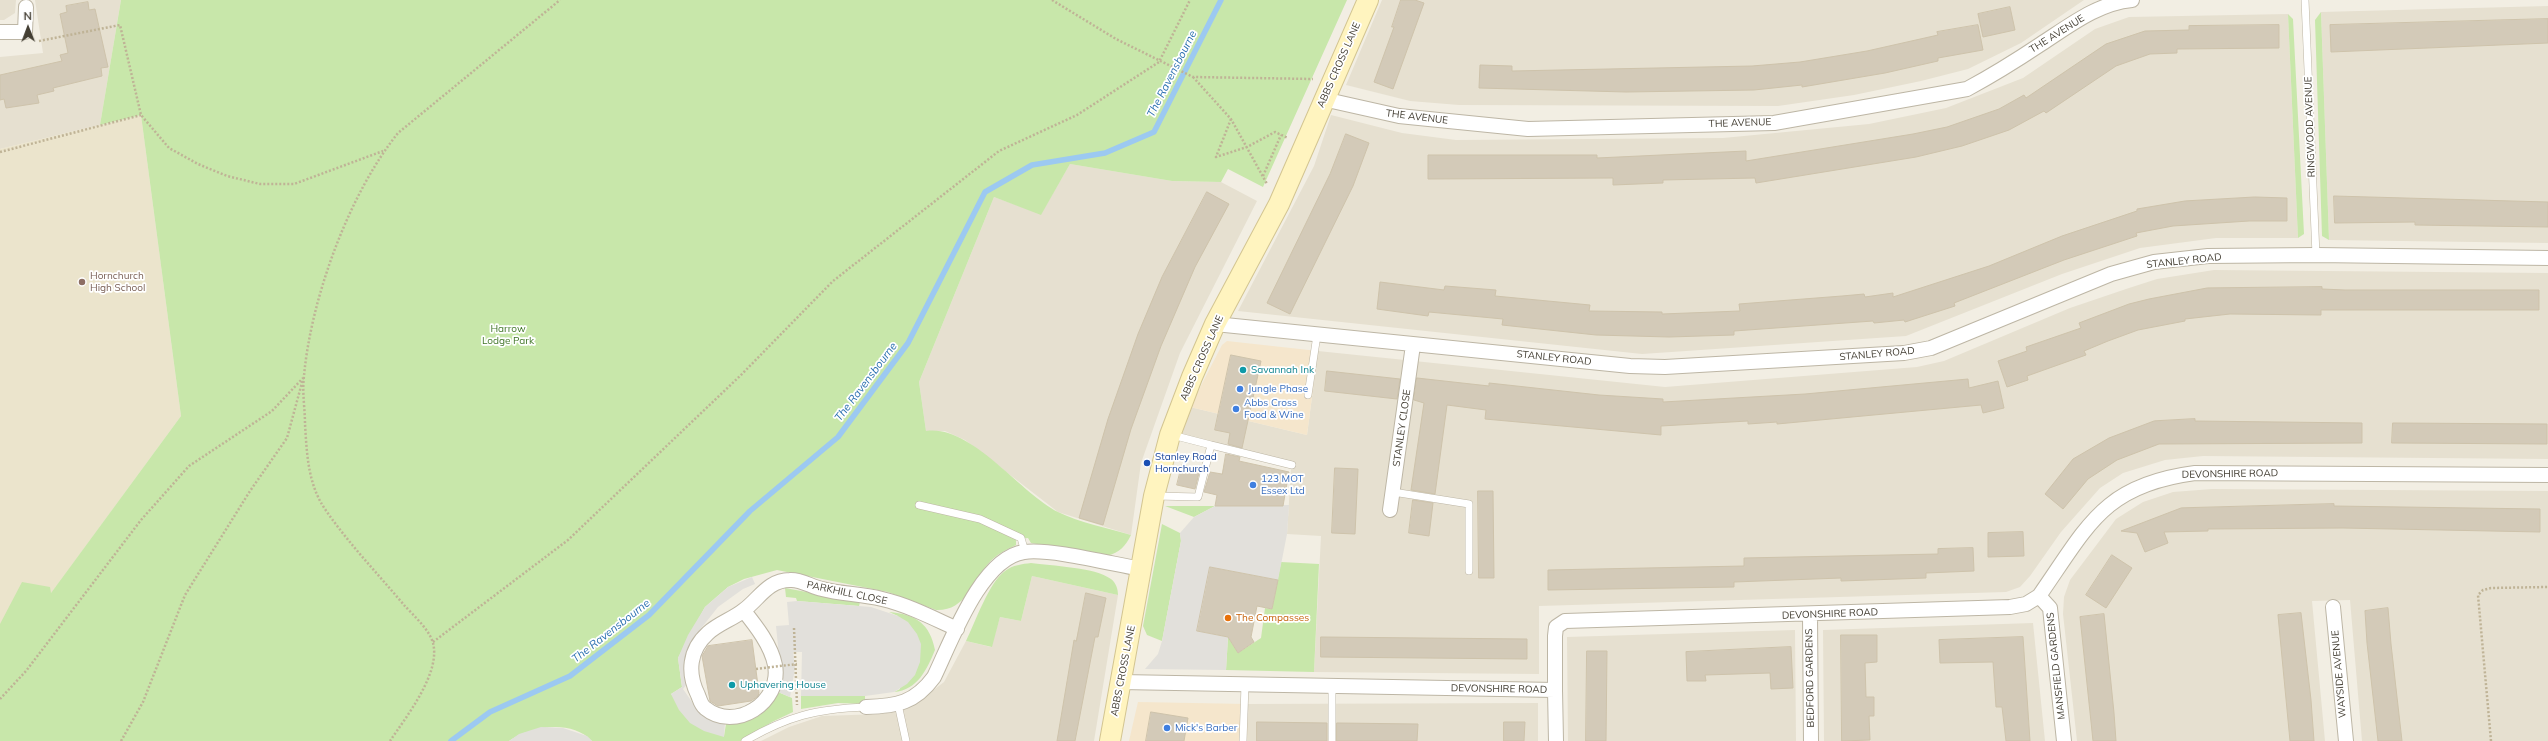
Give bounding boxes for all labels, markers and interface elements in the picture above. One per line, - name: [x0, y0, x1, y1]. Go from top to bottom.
- north arrow: [8, 8, 48, 48]
- text: N: [24, 9, 32, 23]
- street label: THE AVENUE: [2027, 12, 2087, 56]
- street label: ABBS CROSS LANE: [1315, 20, 1363, 110]
- water label: The Ravensbourne: [1144, 29, 1200, 119]
- street label: RINGWOOD AVENUE: [2302, 76, 2318, 178]
- street label: THE AVENUE: [1385, 107, 1449, 127]
- street label: THE AVENUE: [1709, 116, 1771, 130]
- street label: STANLEY ROAD: [2146, 251, 2222, 271]
- place label: Hornchurch High School: [90, 270, 145, 294]
- marker: Hornchurch High School: [77, 277, 87, 287]
- street label: ABBS CROSS LANE: [1178, 313, 1226, 403]
- park label: Harrow Lodge Park: [482, 323, 534, 346]
- water label: The Ravensbourne: [832, 340, 900, 424]
- street label: STANLEY ROAD: [1839, 345, 1915, 363]
- street label: STANLEY ROAD: [1516, 348, 1592, 368]
- place label: Savannah Ink: [1251, 364, 1314, 376]
- marker: Savannah Ink: [1238, 365, 1248, 375]
- place label: Jungle Phase: [1248, 383, 1308, 395]
- marker: Jungle Phase: [1235, 384, 1245, 394]
- street label: STANLEY CLOSE: [1391, 389, 1413, 467]
- place label: Abbs Cross Food & Wine: [1244, 397, 1304, 420]
- marker: Abbs Cross Food & Wine: [1231, 404, 1241, 414]
- place label: Stanley Road Hornchurch: [1155, 451, 1217, 474]
- marker: Stanley Road Hornchurch: [1142, 458, 1152, 468]
- street label: DEVONSHIRE ROAD: [2182, 467, 2278, 481]
- place label: 123 MOT Essex Ltd: [1261, 473, 1305, 496]
- marker: 123 MOT Essex Ltd: [1248, 480, 1258, 490]
- street label: PARKHILL CLOSE: [806, 579, 888, 607]
- water label: The Ravensbourne: [569, 596, 653, 666]
- street label: DEVONSHIRE ROAD: [1782, 606, 1878, 622]
- place label: The Compasses: [1236, 612, 1309, 624]
- street label: MANSFIELD GARDENS: [2044, 612, 2068, 720]
- marker: The Compasses: [1223, 613, 1233, 623]
- street label: ABBS CROSS LANE: [1108, 625, 1138, 717]
- street label: BEDFORD GARDENS: [1803, 628, 1817, 728]
- street label: WAYSIDE AVENUE: [2329, 630, 2349, 718]
- place label: Uphavering House: [740, 679, 826, 691]
- marker: Uphavering House: [727, 680, 737, 690]
- street label: DEVONSHIRE ROAD: [1451, 682, 1547, 696]
- place label: Mick's Barber: [1175, 722, 1237, 734]
- marker: Mick's Barber: [1162, 723, 1172, 733]

